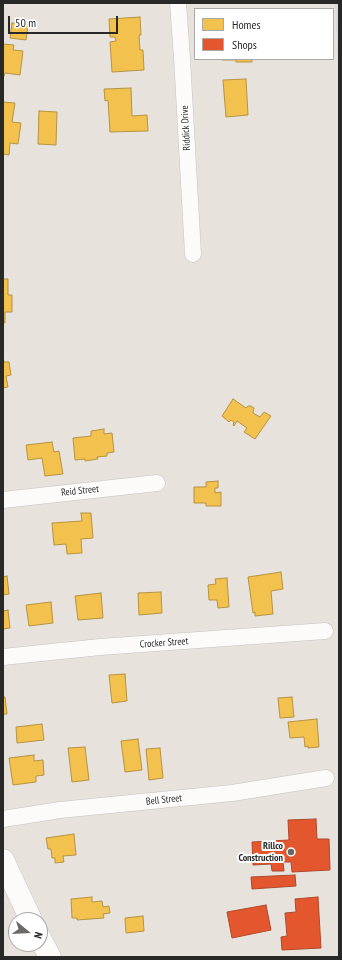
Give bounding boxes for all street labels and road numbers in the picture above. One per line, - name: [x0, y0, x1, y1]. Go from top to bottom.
- street label: Riddick Drive: [179, 105, 193, 151]
- street label: Reid Street: [61, 483, 99, 499]
- street label: Crocker Street: [139, 635, 189, 651]
- street label: Bell Street: [145, 792, 183, 808]

